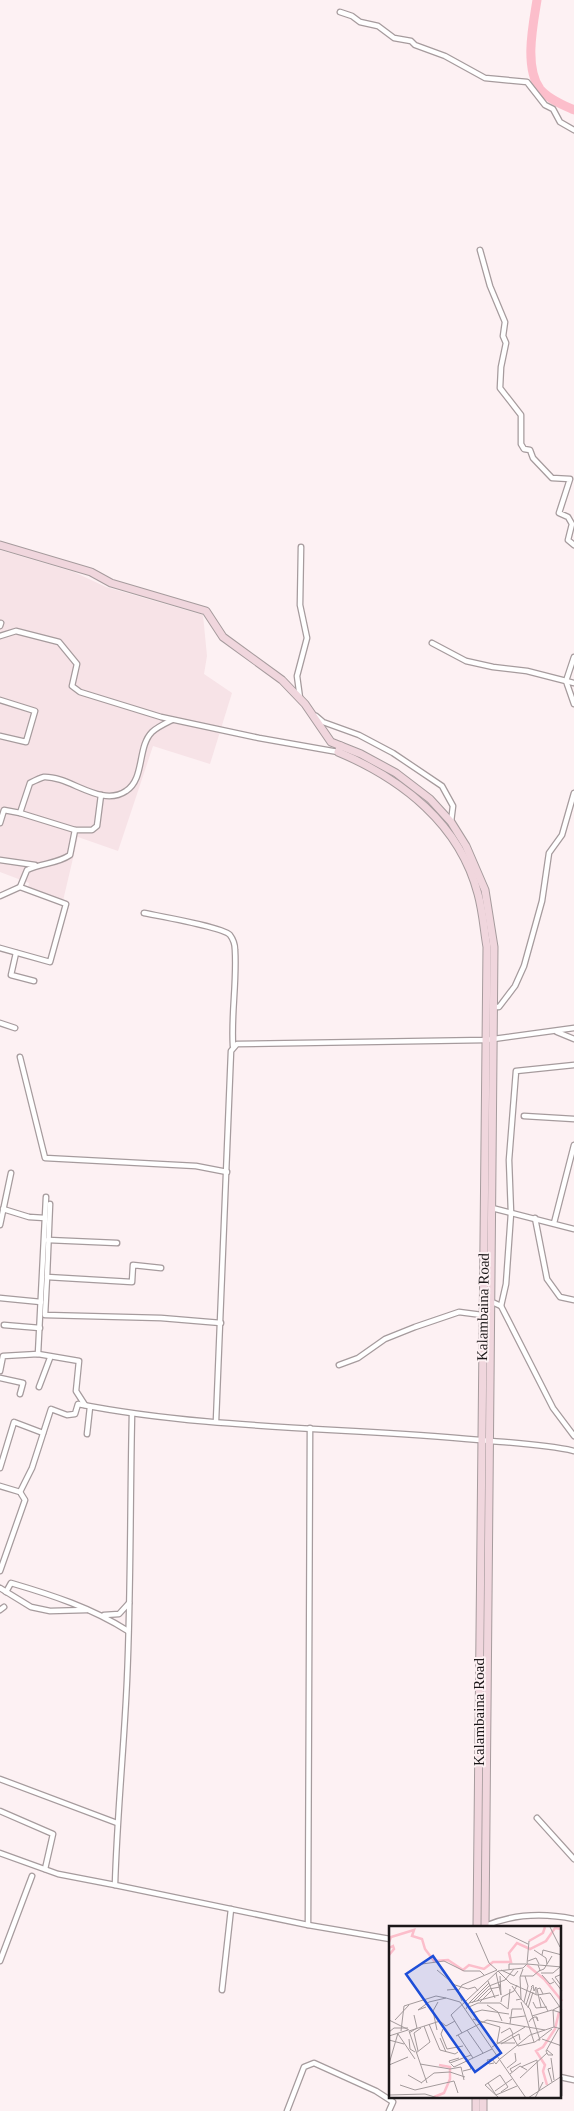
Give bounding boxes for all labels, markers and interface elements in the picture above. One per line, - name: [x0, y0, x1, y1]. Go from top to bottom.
- street label: Kalambaina Road: [474, 1252, 492, 1361]
- street label: Kalambaina Road: [471, 1658, 487, 1766]
- inset map: [389, 1926, 562, 2098]

